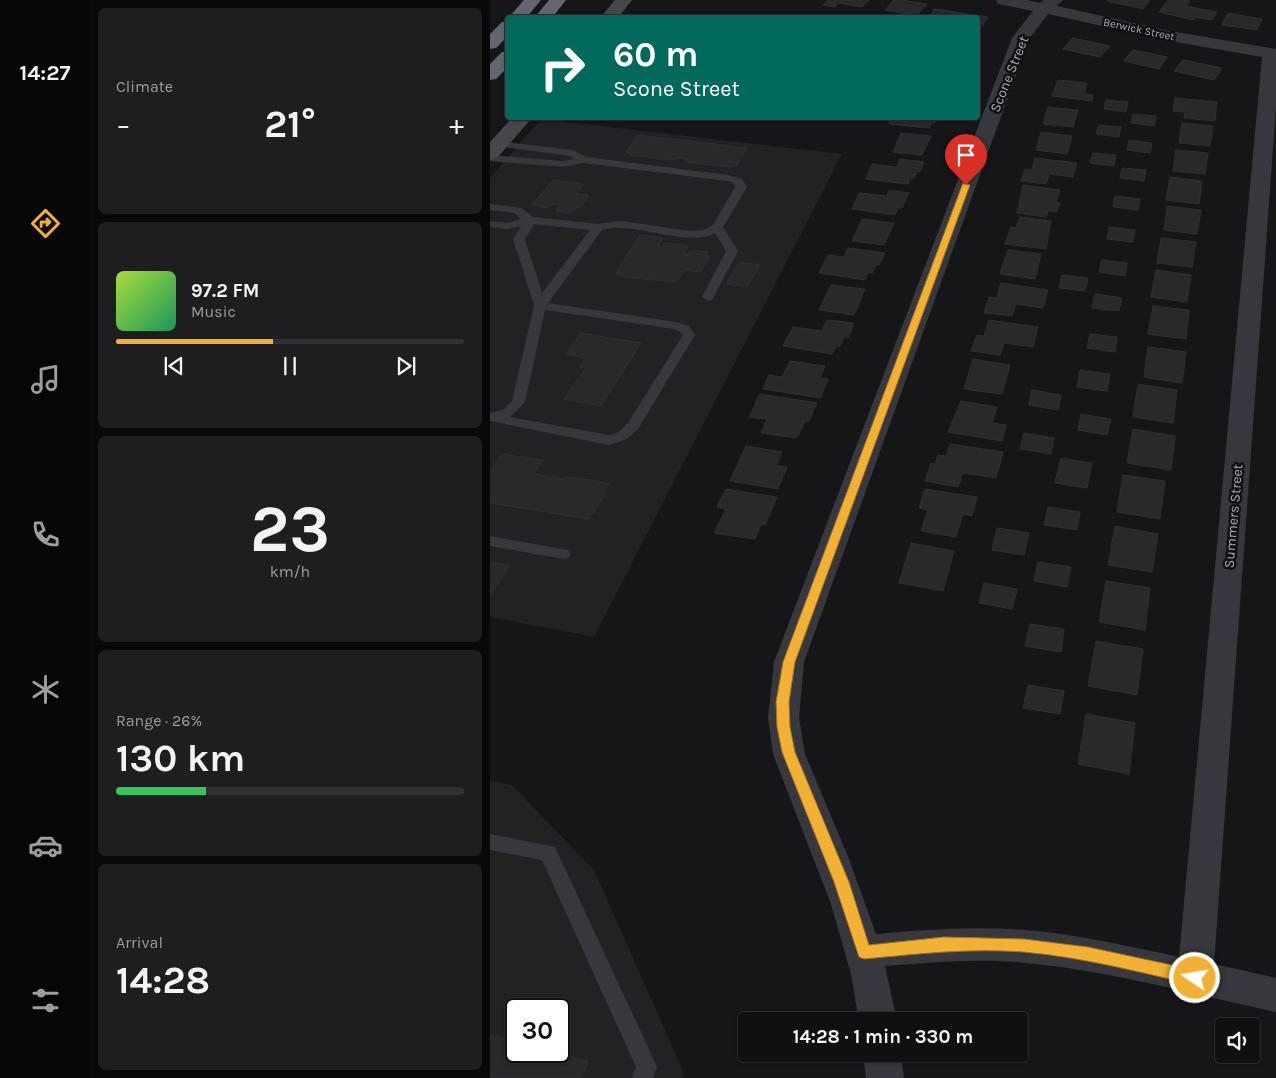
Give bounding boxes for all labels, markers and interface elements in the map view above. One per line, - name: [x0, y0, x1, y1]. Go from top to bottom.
- street label: Berwick Street: [1102, 16, 1176, 43]
- text: 60 m: [613, 34, 698, 75]
- street label: Scone Street: [986, 34, 1032, 115]
- icon: right: [530, 35, 595, 100]
- text: 14:27: [19, 60, 71, 86]
- text: Scone Street: [613, 76, 740, 102]
- text: Climate: [116, 77, 173, 96]
- text: 21°: [264, 102, 316, 147]
- text: −: [116, 108, 131, 141]
- text: +: [449, 108, 464, 141]
- pin: [945, 134, 987, 185]
- icon: arrive: [952, 141, 980, 169]
- icon: directions: [28, 206, 63, 241]
- text: 97.2 FM: [191, 280, 259, 302]
- text: Music: [191, 302, 236, 321]
- icon: previous: [160, 352, 188, 380]
- icon: pause: [276, 352, 304, 380]
- icon: next: [392, 352, 420, 380]
- icon: music: [28, 362, 63, 397]
- street label: Summers Street: [1220, 463, 1247, 569]
- text: 23: [250, 491, 330, 567]
- icon: phone: [28, 517, 63, 552]
- text: km/h: [270, 562, 310, 581]
- icon: climate: [28, 672, 63, 707]
- text: Range · 26%: [116, 711, 202, 730]
- text: 130 km: [116, 736, 245, 781]
- icon: car: [28, 828, 63, 863]
- text: Arrival: [116, 933, 163, 952]
- position arrow: [1168, 951, 1220, 1003]
- text: 14:28: [116, 958, 210, 1003]
- icon: filters: [28, 983, 63, 1018]
- speed limit sign: 30: [505, 998, 570, 1063]
- map controls: [1215, 1018, 1260, 1063]
- button: sound: [1215, 1018, 1260, 1063]
- text: 14:28 · 1 min · 330 m: [793, 1026, 973, 1048]

